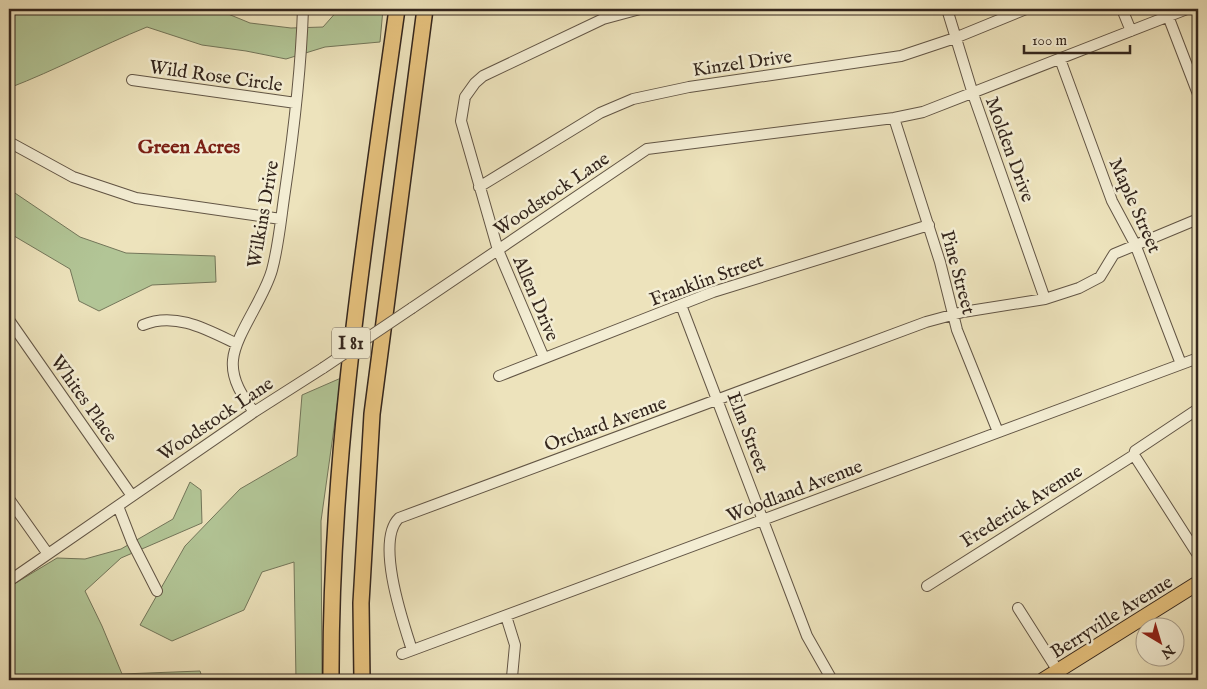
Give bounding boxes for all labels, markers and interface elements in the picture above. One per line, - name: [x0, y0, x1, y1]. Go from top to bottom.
- scale bar: [1024, 22, 1131, 54]
- text: 100 m: [1032, 31, 1068, 50]
- street label: Kinzel Drive: [691, 45, 794, 83]
- street label: Wild Rose Circle: [148, 56, 284, 98]
- street label: Molden Drive: [979, 94, 1039, 206]
- district label: Green Acres: [138, 135, 240, 160]
- street label: Woodstock Lane: [490, 147, 615, 242]
- street label: Maple Street: [1103, 155, 1166, 257]
- street label: Wilkins Drive: [243, 158, 285, 270]
- street label: Pine Street: [934, 228, 980, 318]
- street label: Franklin Street: [647, 249, 767, 313]
- street label: Allen Drive: [506, 252, 564, 345]
- road number: I 81: [332, 328, 370, 358]
- street label: Whites Place: [44, 351, 122, 448]
- street label: Woodstock Lane: [154, 372, 279, 467]
- street label: Elm Street: [721, 389, 774, 477]
- street label: Orchard Avenue: [541, 392, 670, 458]
- street label: Woodland Avenue: [723, 455, 866, 529]
- street label: Frederick Avenue: [957, 460, 1088, 554]
- street label: Berryville Avenue: [1047, 570, 1178, 665]
- north arrow: [1134, 616, 1184, 666]
- text: N: [1157, 640, 1178, 662]

